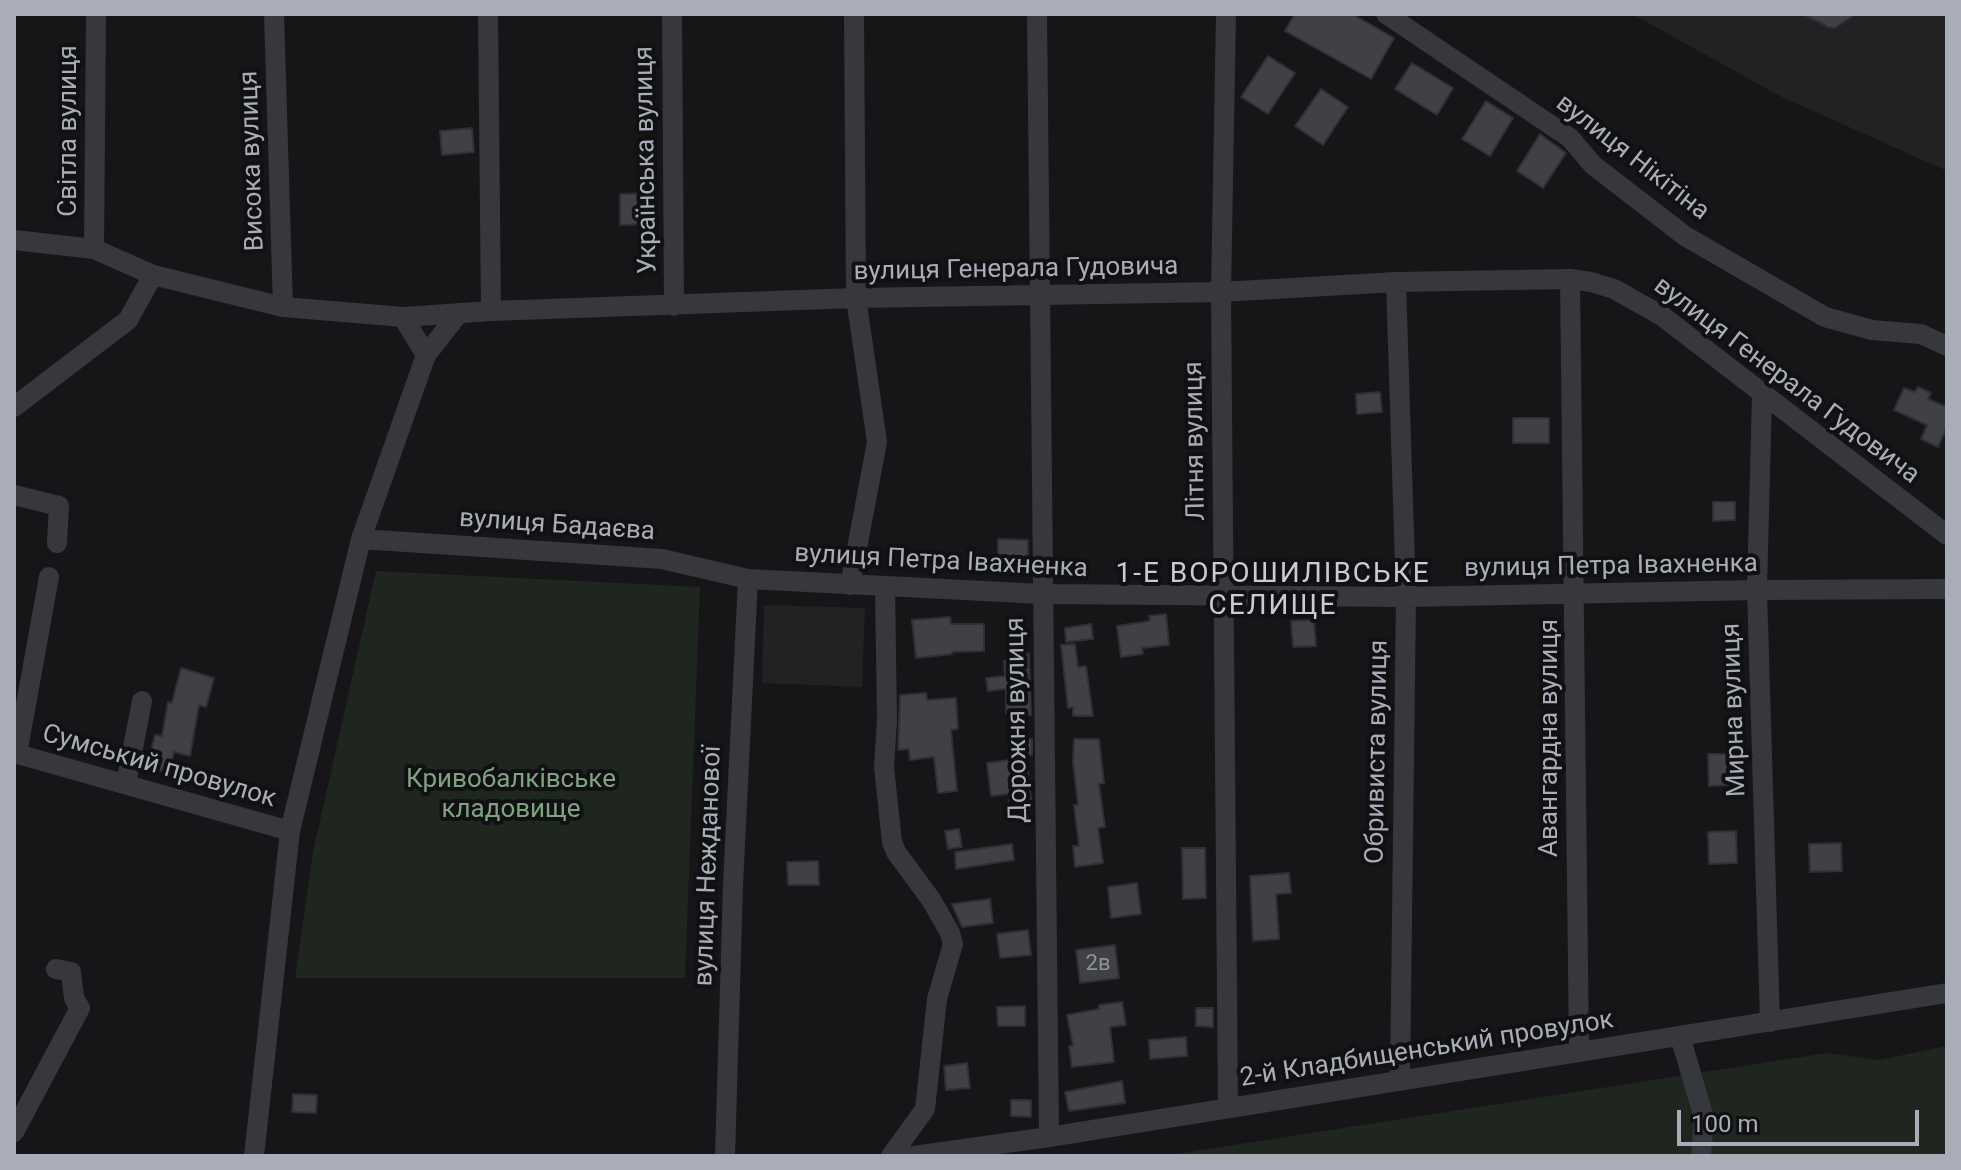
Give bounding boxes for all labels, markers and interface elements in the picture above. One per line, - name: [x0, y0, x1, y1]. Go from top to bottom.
- street label: Світла вулиця: [53, 45, 85, 217]
- street label: Українська вулиця: [629, 46, 665, 274]
- street label: Висока вулиця: [234, 70, 272, 252]
- street label: вулиця Нікітіна: [1549, 88, 1715, 228]
- street label: вулиця Генерала Гудовича: [853, 252, 1179, 288]
- street label: вулиця Генерала Гудовича: [1647, 271, 1925, 491]
- street label: Літня вулиця: [1179, 361, 1213, 521]
- street label: вулиця Бадаєва: [458, 504, 656, 548]
- street label: вулиця Петра Івахненка: [794, 539, 1088, 585]
- street label: вулиця Петра Івахненка: [1464, 549, 1758, 585]
- district label: 1-Е ВОРОШИЛІВСЬКЕ СЕЛИЩЕ: [1115, 558, 1431, 624]
- street label: Дорожня вулиця: [1001, 617, 1035, 823]
- street label: Авангардна вулиця: [1534, 619, 1566, 857]
- street label: Мирна вулиця: [1716, 622, 1754, 798]
- street label: Обривиста вулиця: [1360, 640, 1396, 864]
- street label: Сумський провулок: [39, 719, 279, 815]
- street label: вулиця Нежданової: [689, 745, 729, 987]
- park label: Кривобалківське кладовище: [406, 764, 616, 826]
- house number: 2в: [1086, 951, 1110, 977]
- street label: 2-й Кладбищенський провулок: [1238, 1005, 1616, 1095]
- scale bar: [1681, 1094, 1923, 1144]
- text: 100 m: [1691, 1110, 1758, 1138]

